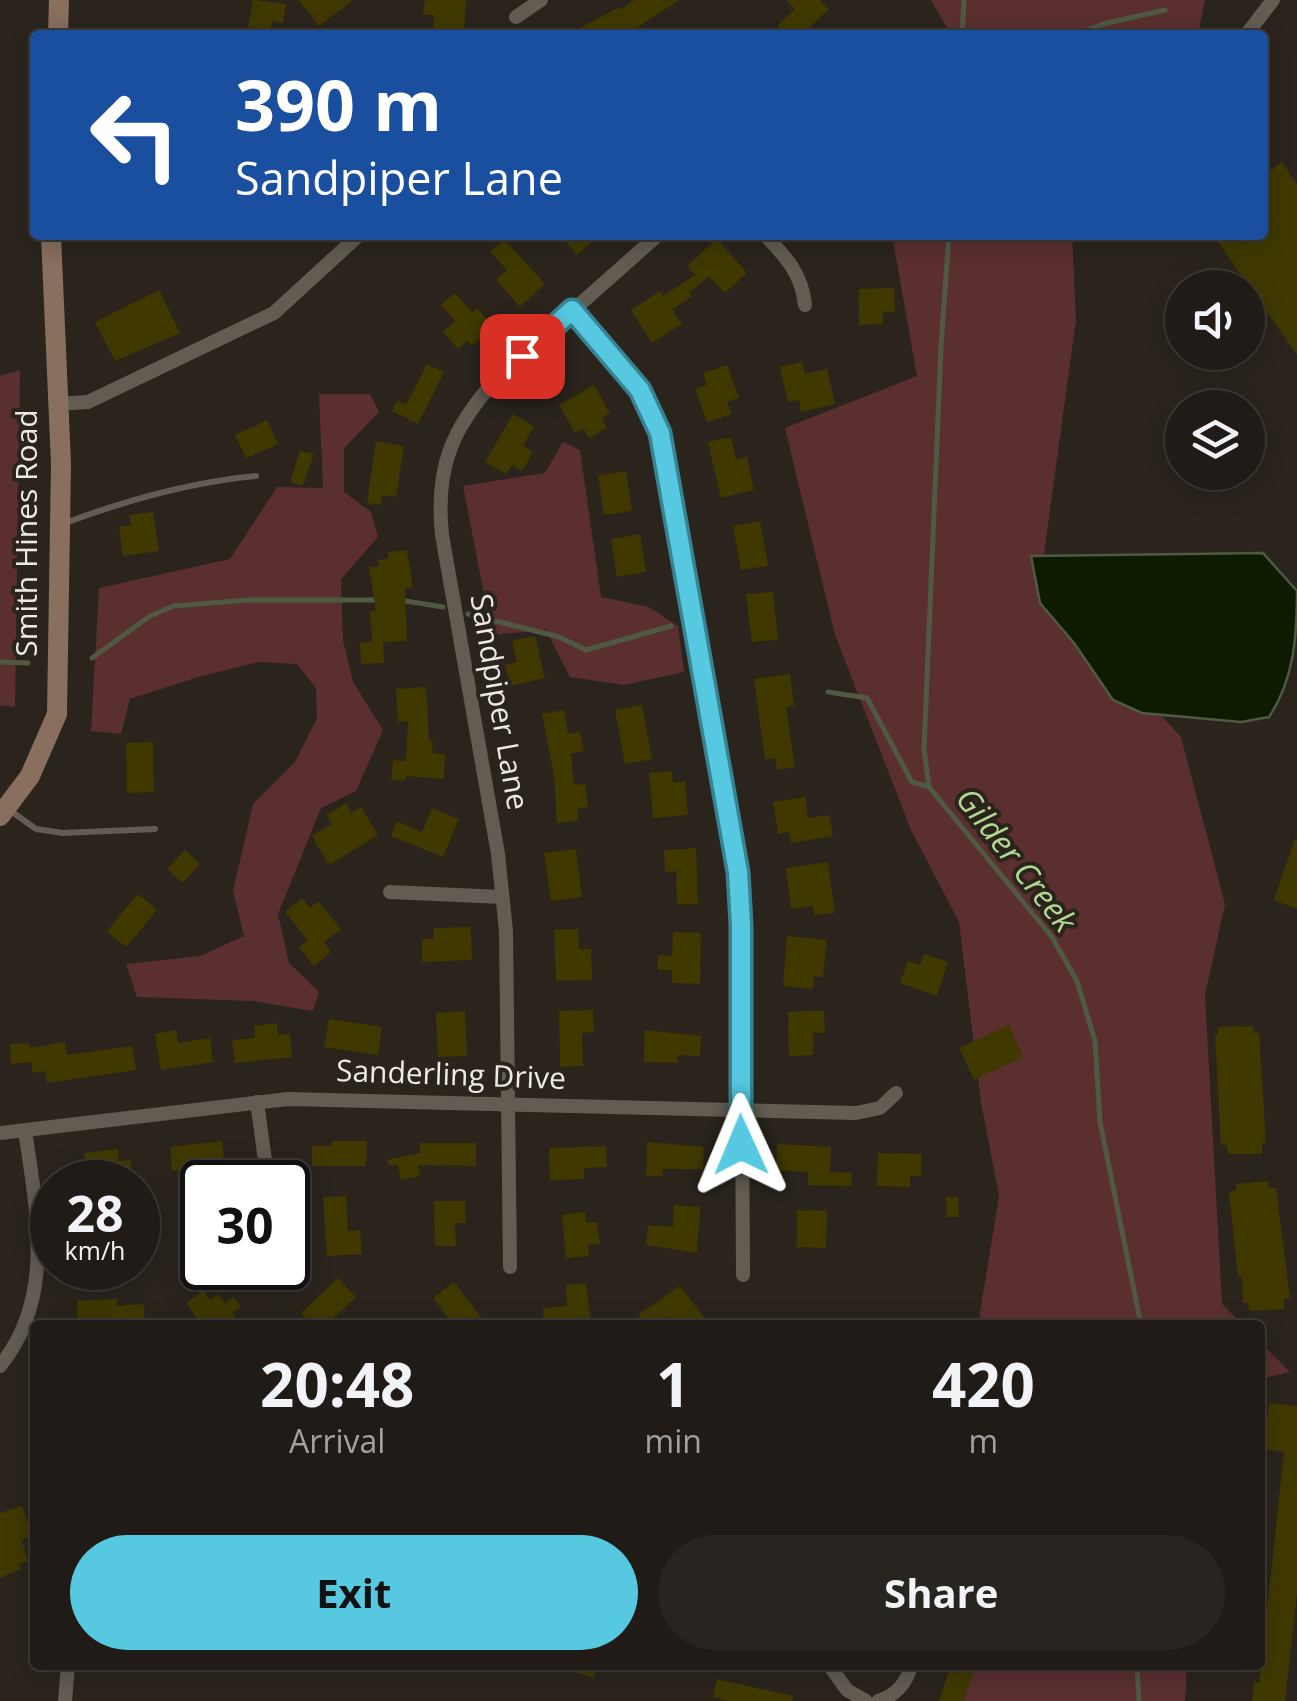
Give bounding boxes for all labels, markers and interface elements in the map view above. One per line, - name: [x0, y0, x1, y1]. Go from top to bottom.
- text: 390 m: [235, 56, 442, 152]
- icon: left: [70, 70, 200, 200]
- text: Sandpiper Lane: [235, 147, 563, 208]
- map controls: [1165, 270, 1265, 490]
- button: sound: [1165, 270, 1265, 370]
- pin: [480, 314, 565, 399]
- icon: arrive: [495, 329, 550, 384]
- button: layers: [1165, 390, 1265, 490]
- street label: Smith Hines Road: [5, 409, 46, 657]
- street label: Sandpiper Lane: [461, 591, 540, 813]
- water label: Gilder Creek: [947, 778, 1088, 941]
- street label: Sanderling Drive: [335, 1049, 567, 1098]
- position arrow: [689, 1093, 793, 1197]
- speed limit sign: 30: [180, 1160, 310, 1290]
- text: 28: [66, 1179, 124, 1247]
- text: km/h: [65, 1233, 125, 1267]
- text: 20:48: [260, 1343, 414, 1425]
- text: 1: [656, 1343, 690, 1425]
- text: 420: [932, 1343, 1035, 1425]
- text: Arrival: [289, 1419, 385, 1462]
- text: min: [645, 1419, 702, 1462]
- text: m: [969, 1419, 998, 1462]
- button: Exit: [70, 1535, 638, 1650]
- button: Share: [658, 1535, 1225, 1650]

